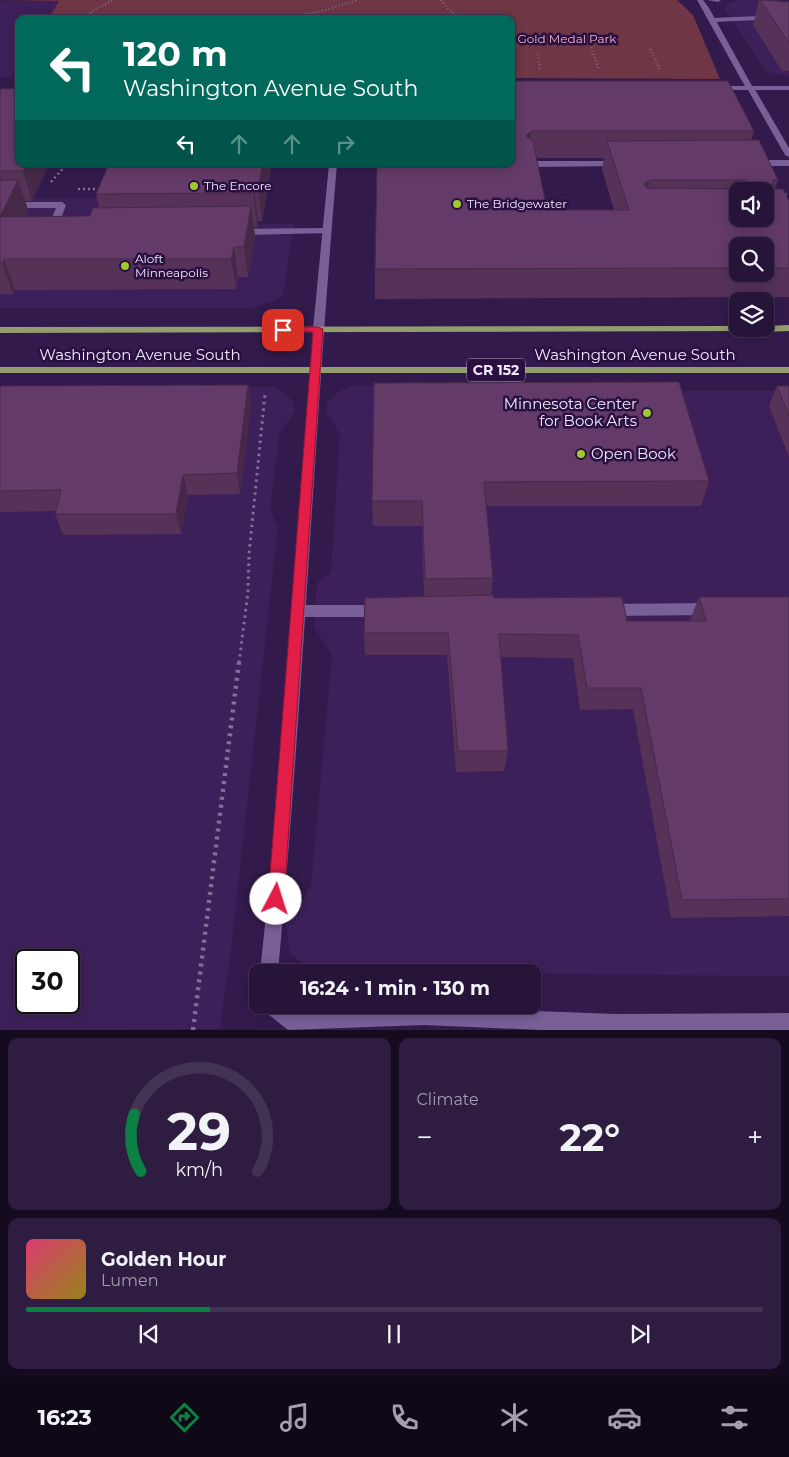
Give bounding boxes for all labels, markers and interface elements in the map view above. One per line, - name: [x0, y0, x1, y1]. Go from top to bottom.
- park label: Gold Medal Park: [517, 31, 617, 46]
- text: 120 m: [123, 32, 228, 75]
- icon: left: [40, 35, 105, 100]
- text: Washington Avenue South: [123, 75, 418, 102]
- icon: left: [172, 130, 200, 158]
- icon: ahead: [225, 130, 253, 158]
- icon: ahead: [278, 130, 306, 158]
- icon: right: [331, 130, 359, 158]
- place label: The Encore: [204, 178, 272, 193]
- marker: The Encore: [188, 180, 200, 192]
- map controls: [729, 182, 774, 337]
- button: sound: [729, 182, 774, 227]
- place label: The Bridgewater: [467, 196, 567, 211]
- marker: The Bridgewater: [451, 198, 463, 210]
- button: search: [729, 237, 774, 282]
- place label: Aloft Minneapolis: [135, 251, 208, 280]
- marker: Aloft Minneapolis: [119, 260, 131, 272]
- button: layers: [729, 292, 774, 337]
- pin: [262, 309, 304, 351]
- icon: arrive: [269, 316, 297, 344]
- street label: Washington Avenue South: [39, 345, 241, 364]
- street label: Washington Avenue South: [534, 345, 736, 364]
- road number: CR 152: [467, 358, 525, 382]
- place label: Minnesota Center for Book Arts: [504, 394, 637, 430]
- marker: Minnesota Center for Book Arts: [641, 407, 653, 419]
- place label: Open Book: [591, 444, 676, 463]
- marker: Open Book: [575, 448, 587, 460]
- position arrow: [249, 872, 301, 924]
- speed limit sign: 30: [15, 949, 80, 1014]
- text: 16:24 · 1 min · 130 m: [300, 977, 490, 1000]
- text: Climate: [417, 1090, 479, 1109]
- text: 29: [167, 1100, 231, 1163]
- text: 22°: [559, 1114, 620, 1161]
- text: −: [417, 1120, 433, 1154]
- text: +: [747, 1120, 763, 1154]
- text: km/h: [175, 1159, 223, 1180]
- text: Golden Hour: [101, 1248, 227, 1271]
- text: Lumen: [101, 1271, 159, 1290]
- icon: previous: [135, 1320, 163, 1348]
- icon: pause: [380, 1320, 408, 1348]
- icon: next: [626, 1320, 654, 1348]
- icon: directions: [167, 1400, 202, 1435]
- icon: music: [277, 1400, 312, 1435]
- icon: phone: [387, 1400, 422, 1435]
- icon: climate: [497, 1400, 532, 1435]
- icon: car: [607, 1400, 642, 1435]
- icon: filters: [717, 1400, 752, 1435]
- text: 16:23: [37, 1404, 92, 1431]

